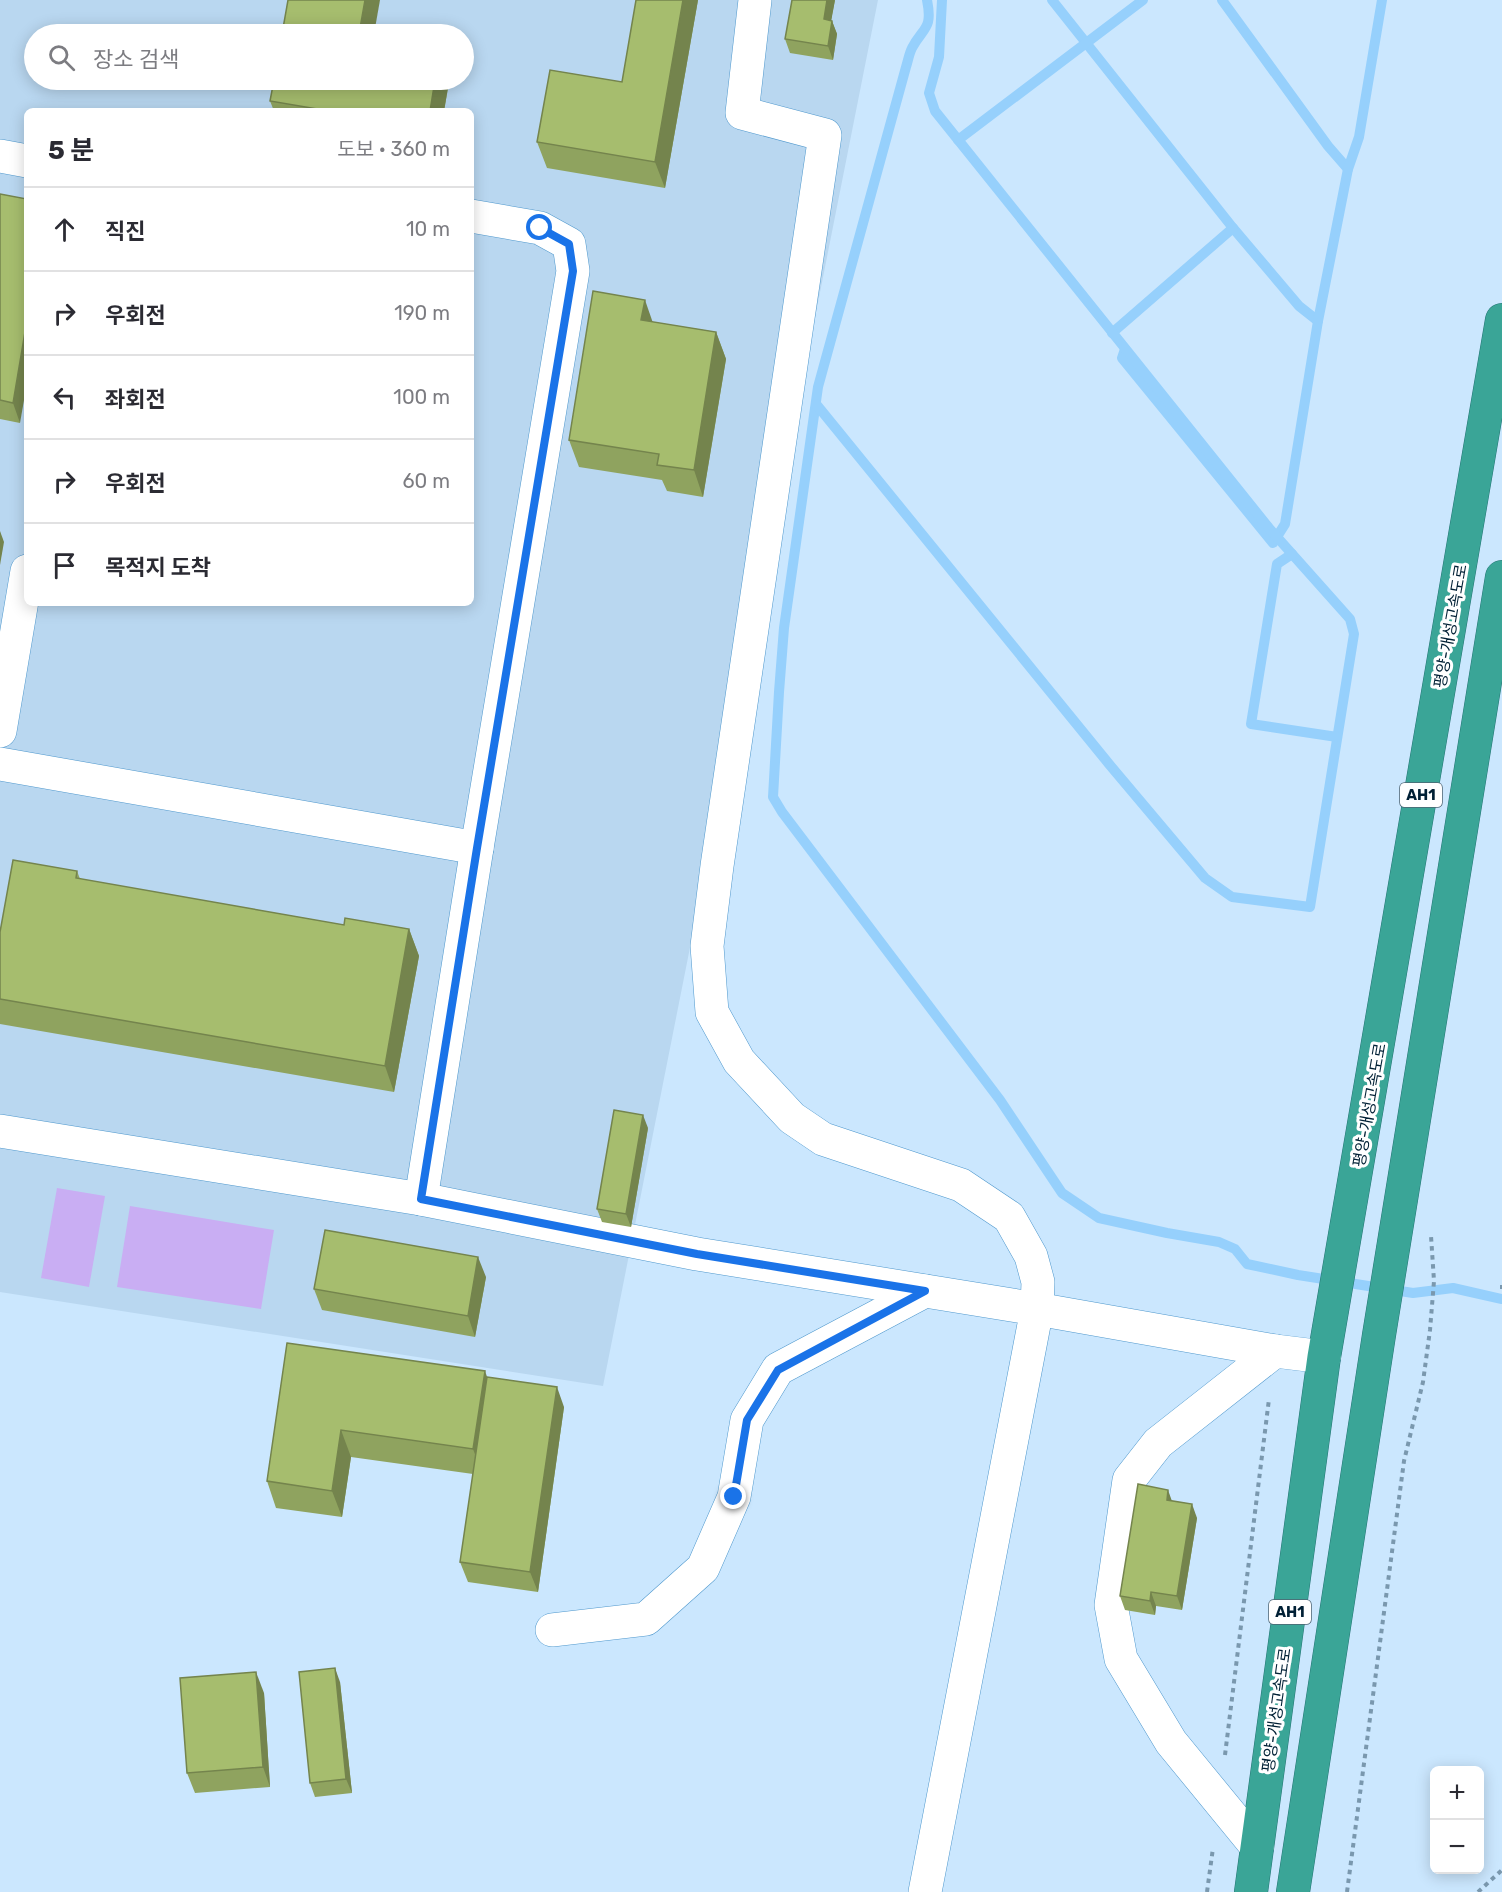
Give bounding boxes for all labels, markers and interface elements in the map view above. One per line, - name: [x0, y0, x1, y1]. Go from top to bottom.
- search box: [24, 24, 474, 90]
- icon: search: [45, 41, 78, 74]
- text: 장소 검색: [93, 46, 179, 73]
- text: 5 분: [48, 135, 94, 166]
- text: 도보 · 360 m: [337, 137, 450, 161]
- icon: ahead: [48, 213, 81, 246]
- route start: [526, 214, 552, 240]
- text: 10 m: [406, 217, 450, 241]
- text: 직진: [105, 218, 145, 245]
- icon: right: [48, 297, 81, 330]
- text: 190 m: [394, 301, 450, 325]
- text: 우회전: [105, 302, 166, 329]
- icon: left: [48, 381, 81, 414]
- text: 100 m: [393, 385, 450, 409]
- text: 좌회전: [105, 386, 166, 413]
- icon: right: [48, 465, 81, 498]
- text: 60 m: [403, 469, 450, 493]
- text: 우회전: [105, 470, 166, 497]
- icon: arrive: [48, 549, 81, 582]
- text: 목적지 도착: [105, 554, 211, 581]
- street label: 평양-개성고속도로: [1430, 562, 1471, 690]
- road number: AH1: [1400, 783, 1442, 807]
- street label: 평양-개성고속도로: [1349, 1041, 1390, 1169]
- route end: [720, 1483, 746, 1509]
- road number: AH1: [1269, 1600, 1311, 1624]
- street label: 평양-개성고속도로: [1258, 1646, 1295, 1774]
- map controls: [1430, 1766, 1484, 1874]
- button: +: [1430, 1766, 1484, 1820]
- button: −: [1430, 1820, 1484, 1874]

